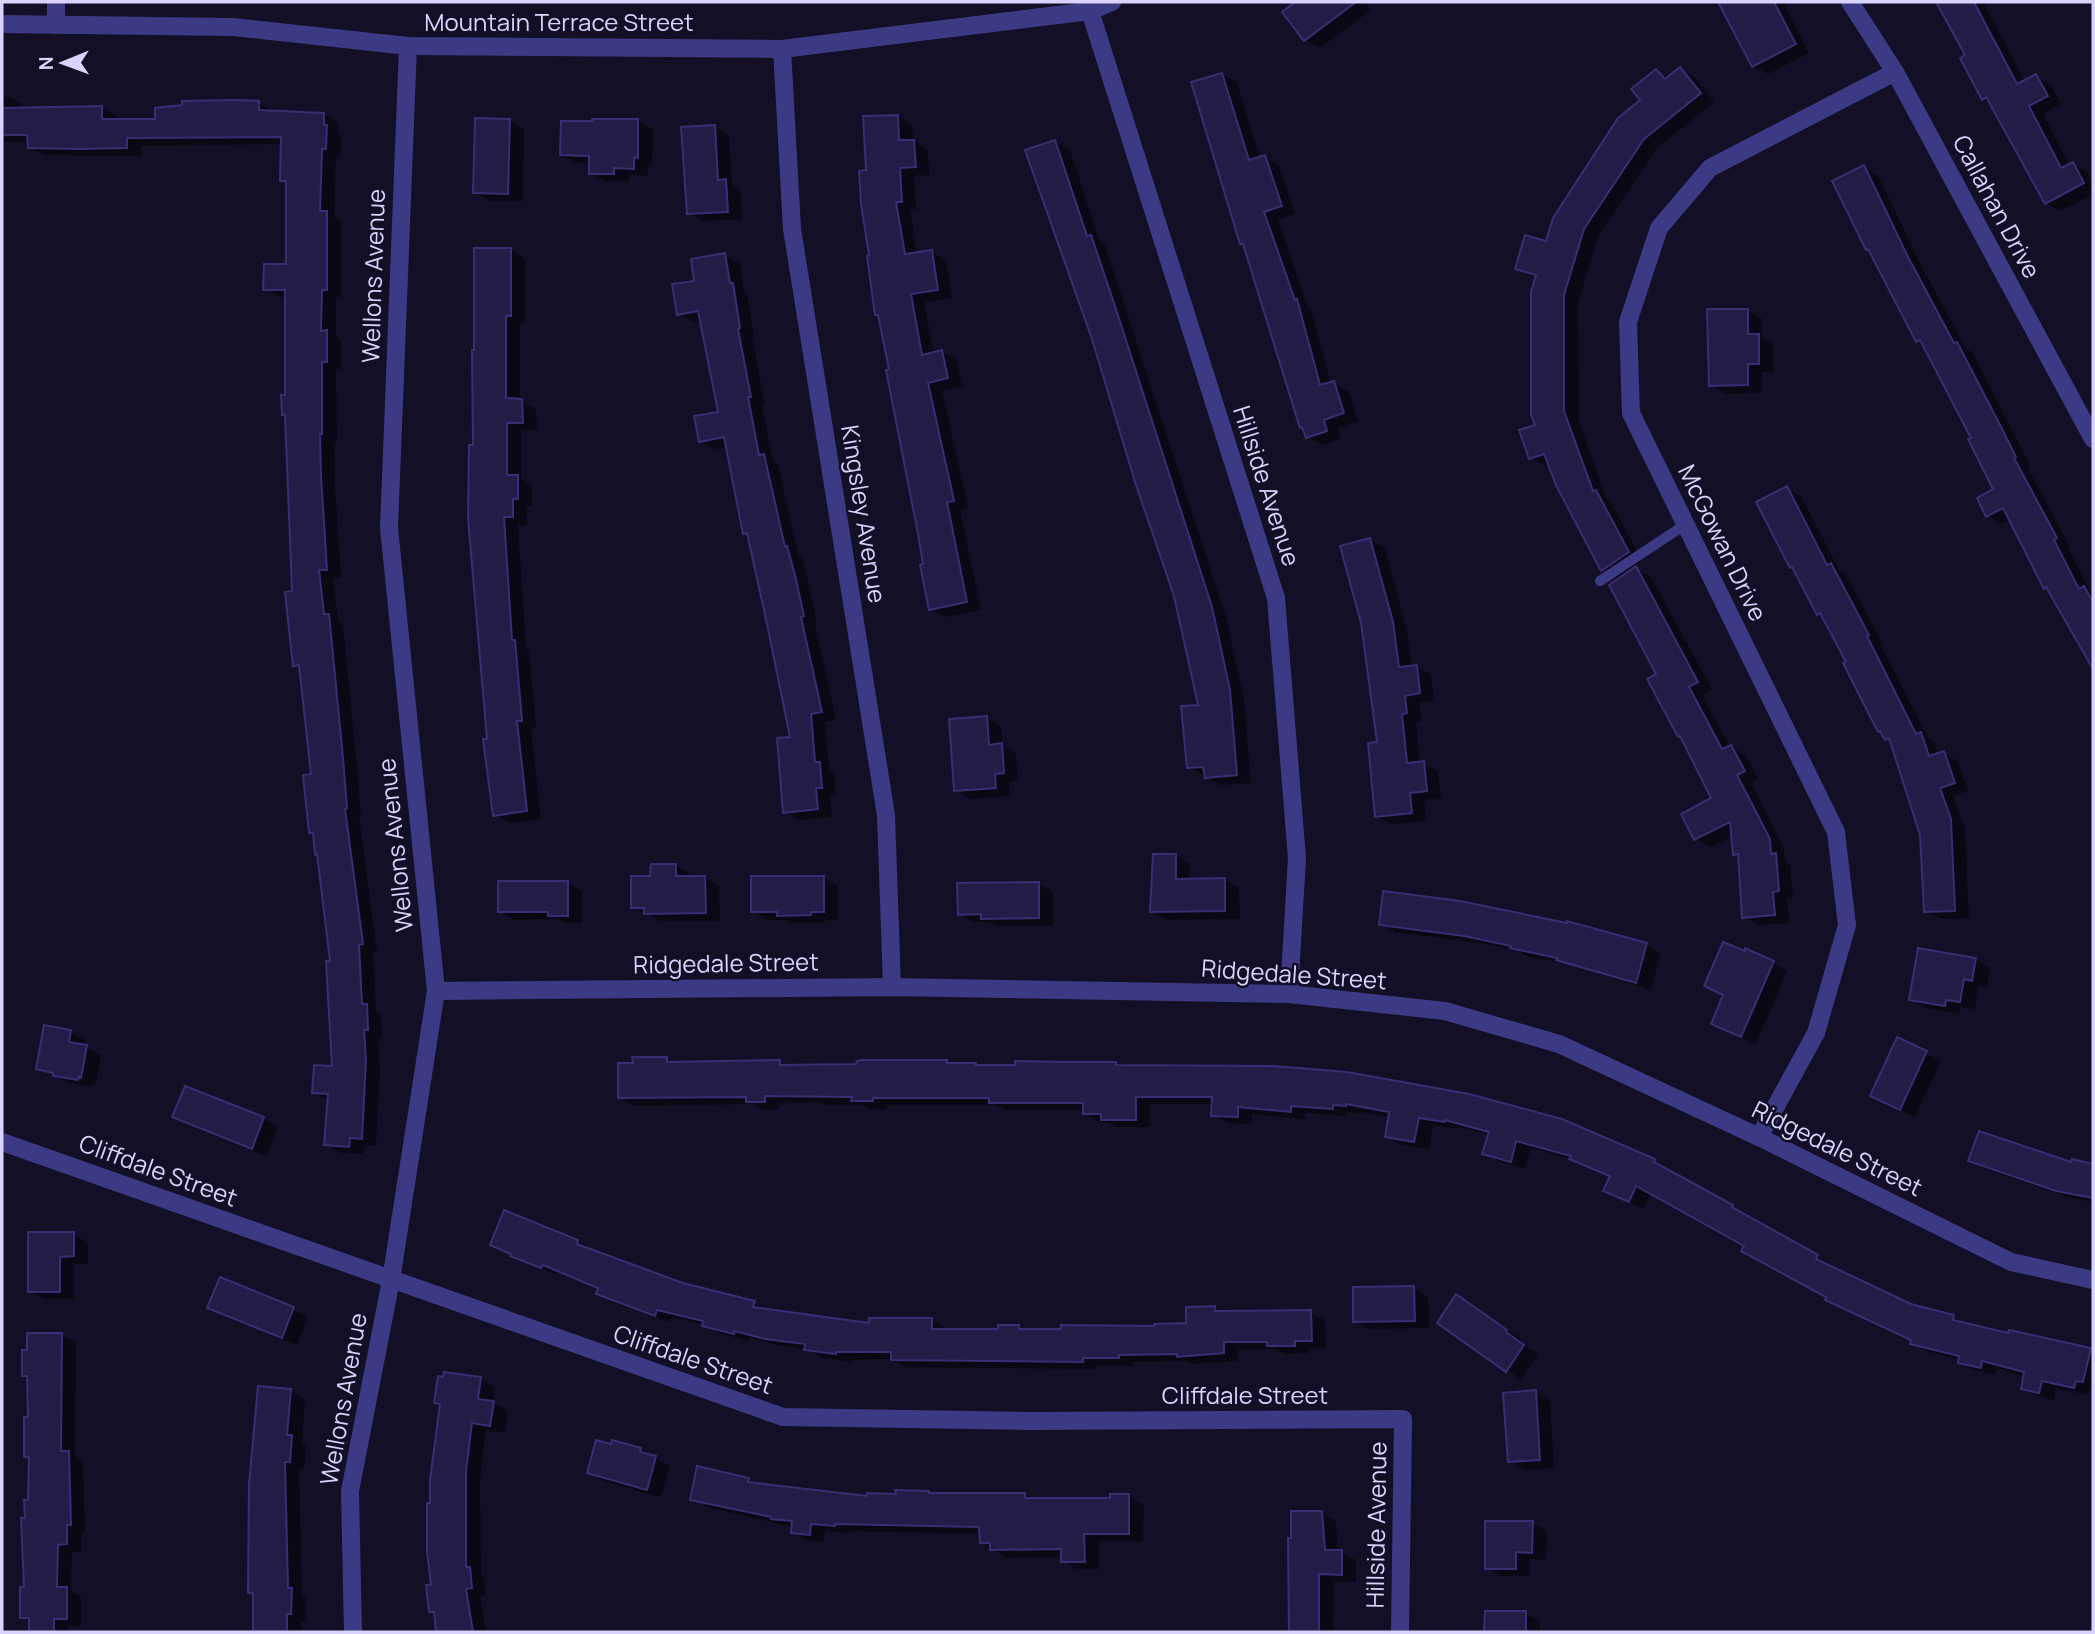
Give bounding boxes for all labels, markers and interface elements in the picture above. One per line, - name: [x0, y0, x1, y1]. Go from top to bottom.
- street label: Mountain Terrace Street: [424, 5, 694, 38]
- north arrow: [28, 28, 98, 98]
- text: N: [33, 56, 59, 70]
- street label: Callahan Drive: [1946, 129, 2049, 284]
- street label: Wellons Avenue: [353, 188, 392, 364]
- street label: Hillside Avenue: [1226, 401, 1309, 570]
- street label: Kingsley Avenue: [834, 422, 895, 605]
- street label: McGowan Drive: [1671, 459, 1776, 626]
- street label: Wellons Avenue: [369, 757, 420, 934]
- street label: Ridgedale Street: [633, 944, 819, 981]
- street label: Ridgedale Street: [1200, 951, 1388, 996]
- street label: Ridgedale Street: [1747, 1092, 1928, 1203]
- street label: Cliffdale Street: [75, 1126, 242, 1214]
- street label: Wellons Avenue: [311, 1310, 374, 1487]
- street label: Cliffdale Street: [610, 1316, 777, 1401]
- street label: Cliffdale Street: [1162, 1378, 1328, 1411]
- street label: Hillside Avenue: [1358, 1441, 1393, 1609]

